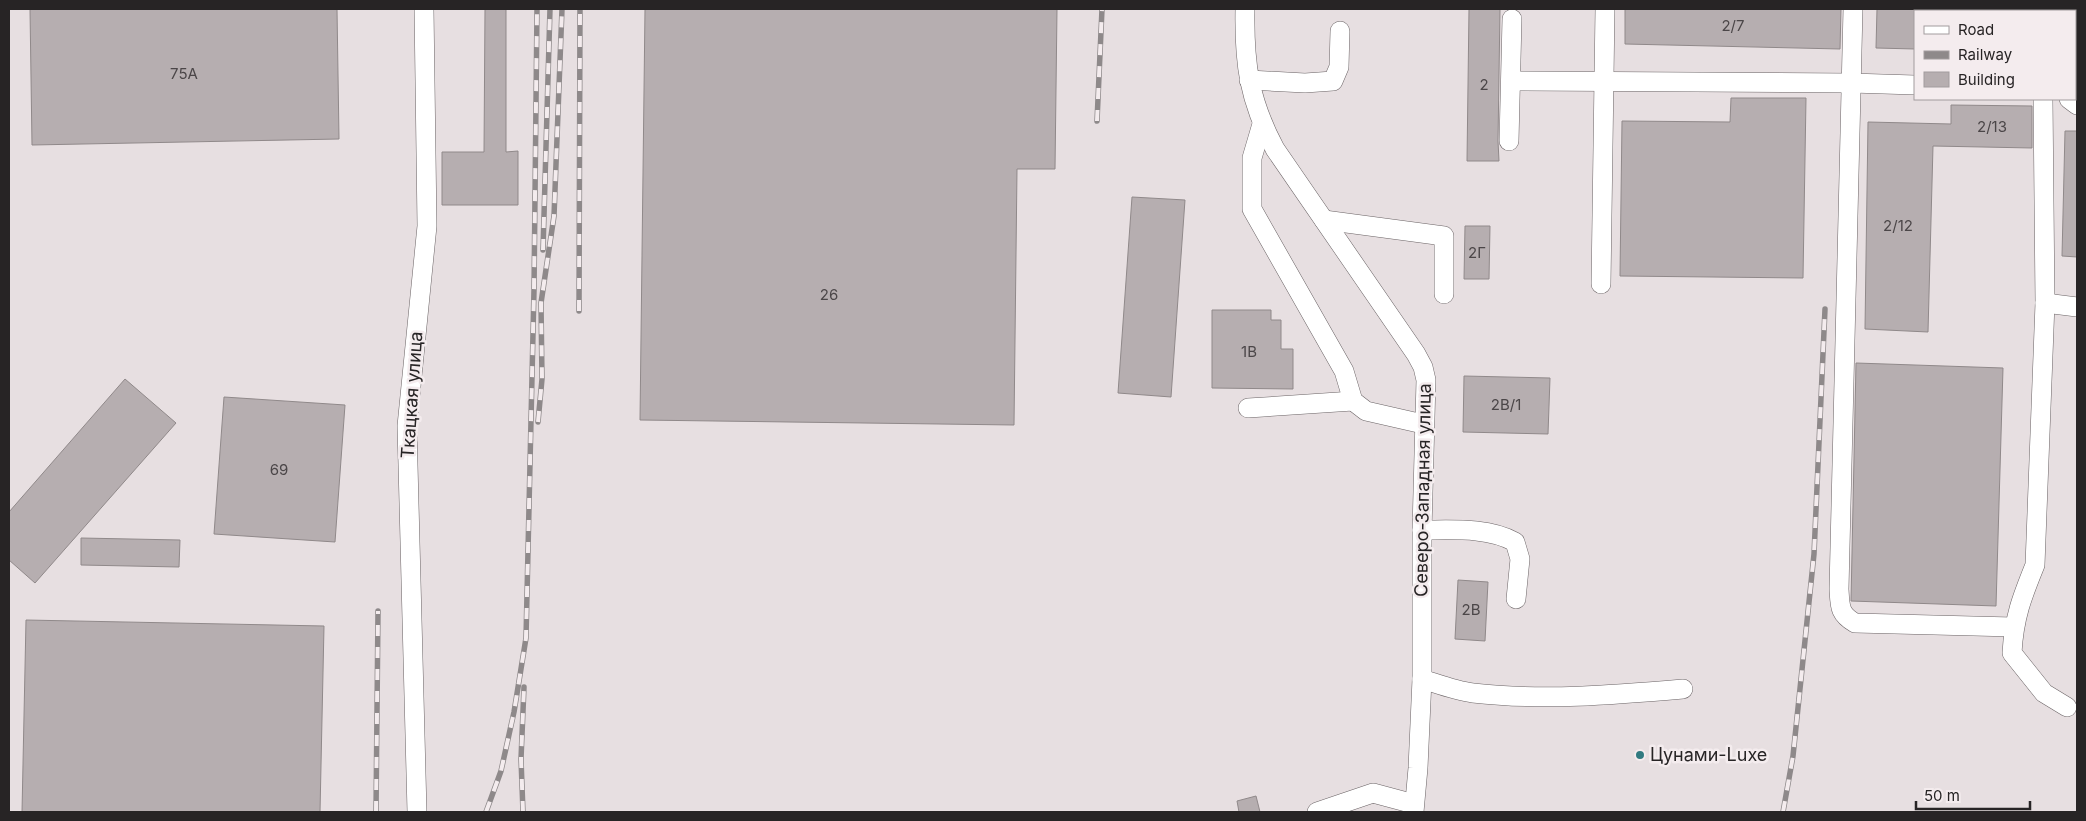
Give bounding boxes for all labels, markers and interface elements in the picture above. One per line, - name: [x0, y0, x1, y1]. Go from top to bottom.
- legend: [1914, 10, 2076, 100]
- house number: 2/7: [1721, 16, 1745, 35]
- text: Road: [1958, 20, 1994, 39]
- text: Railway: [1958, 45, 2013, 64]
- house number: 75А: [170, 64, 198, 83]
- text: Building: [1958, 70, 2015, 89]
- house number: 2: [1479, 75, 1489, 94]
- house number: 2/13: [1977, 117, 2007, 136]
- house number: 2/12: [1883, 216, 1913, 235]
- house number: 2Г: [1468, 243, 1486, 262]
- house number: 26: [820, 285, 838, 304]
- street label: Ткацкая улица: [397, 331, 426, 459]
- house number: 1В: [1241, 342, 1257, 361]
- street label: Северо-Западная улица: [1410, 383, 1435, 597]
- house number: 2В/1: [1491, 395, 1521, 414]
- house number: 69: [270, 460, 288, 479]
- house number: 2В: [1462, 600, 1480, 619]
- place label: Цунами-Luxe: [1650, 744, 1767, 765]
- marker: Цунами-Luxe: [1634, 749, 1646, 761]
- scale bar: [1916, 778, 2030, 810]
- text: 50 m: [1924, 786, 1960, 805]

